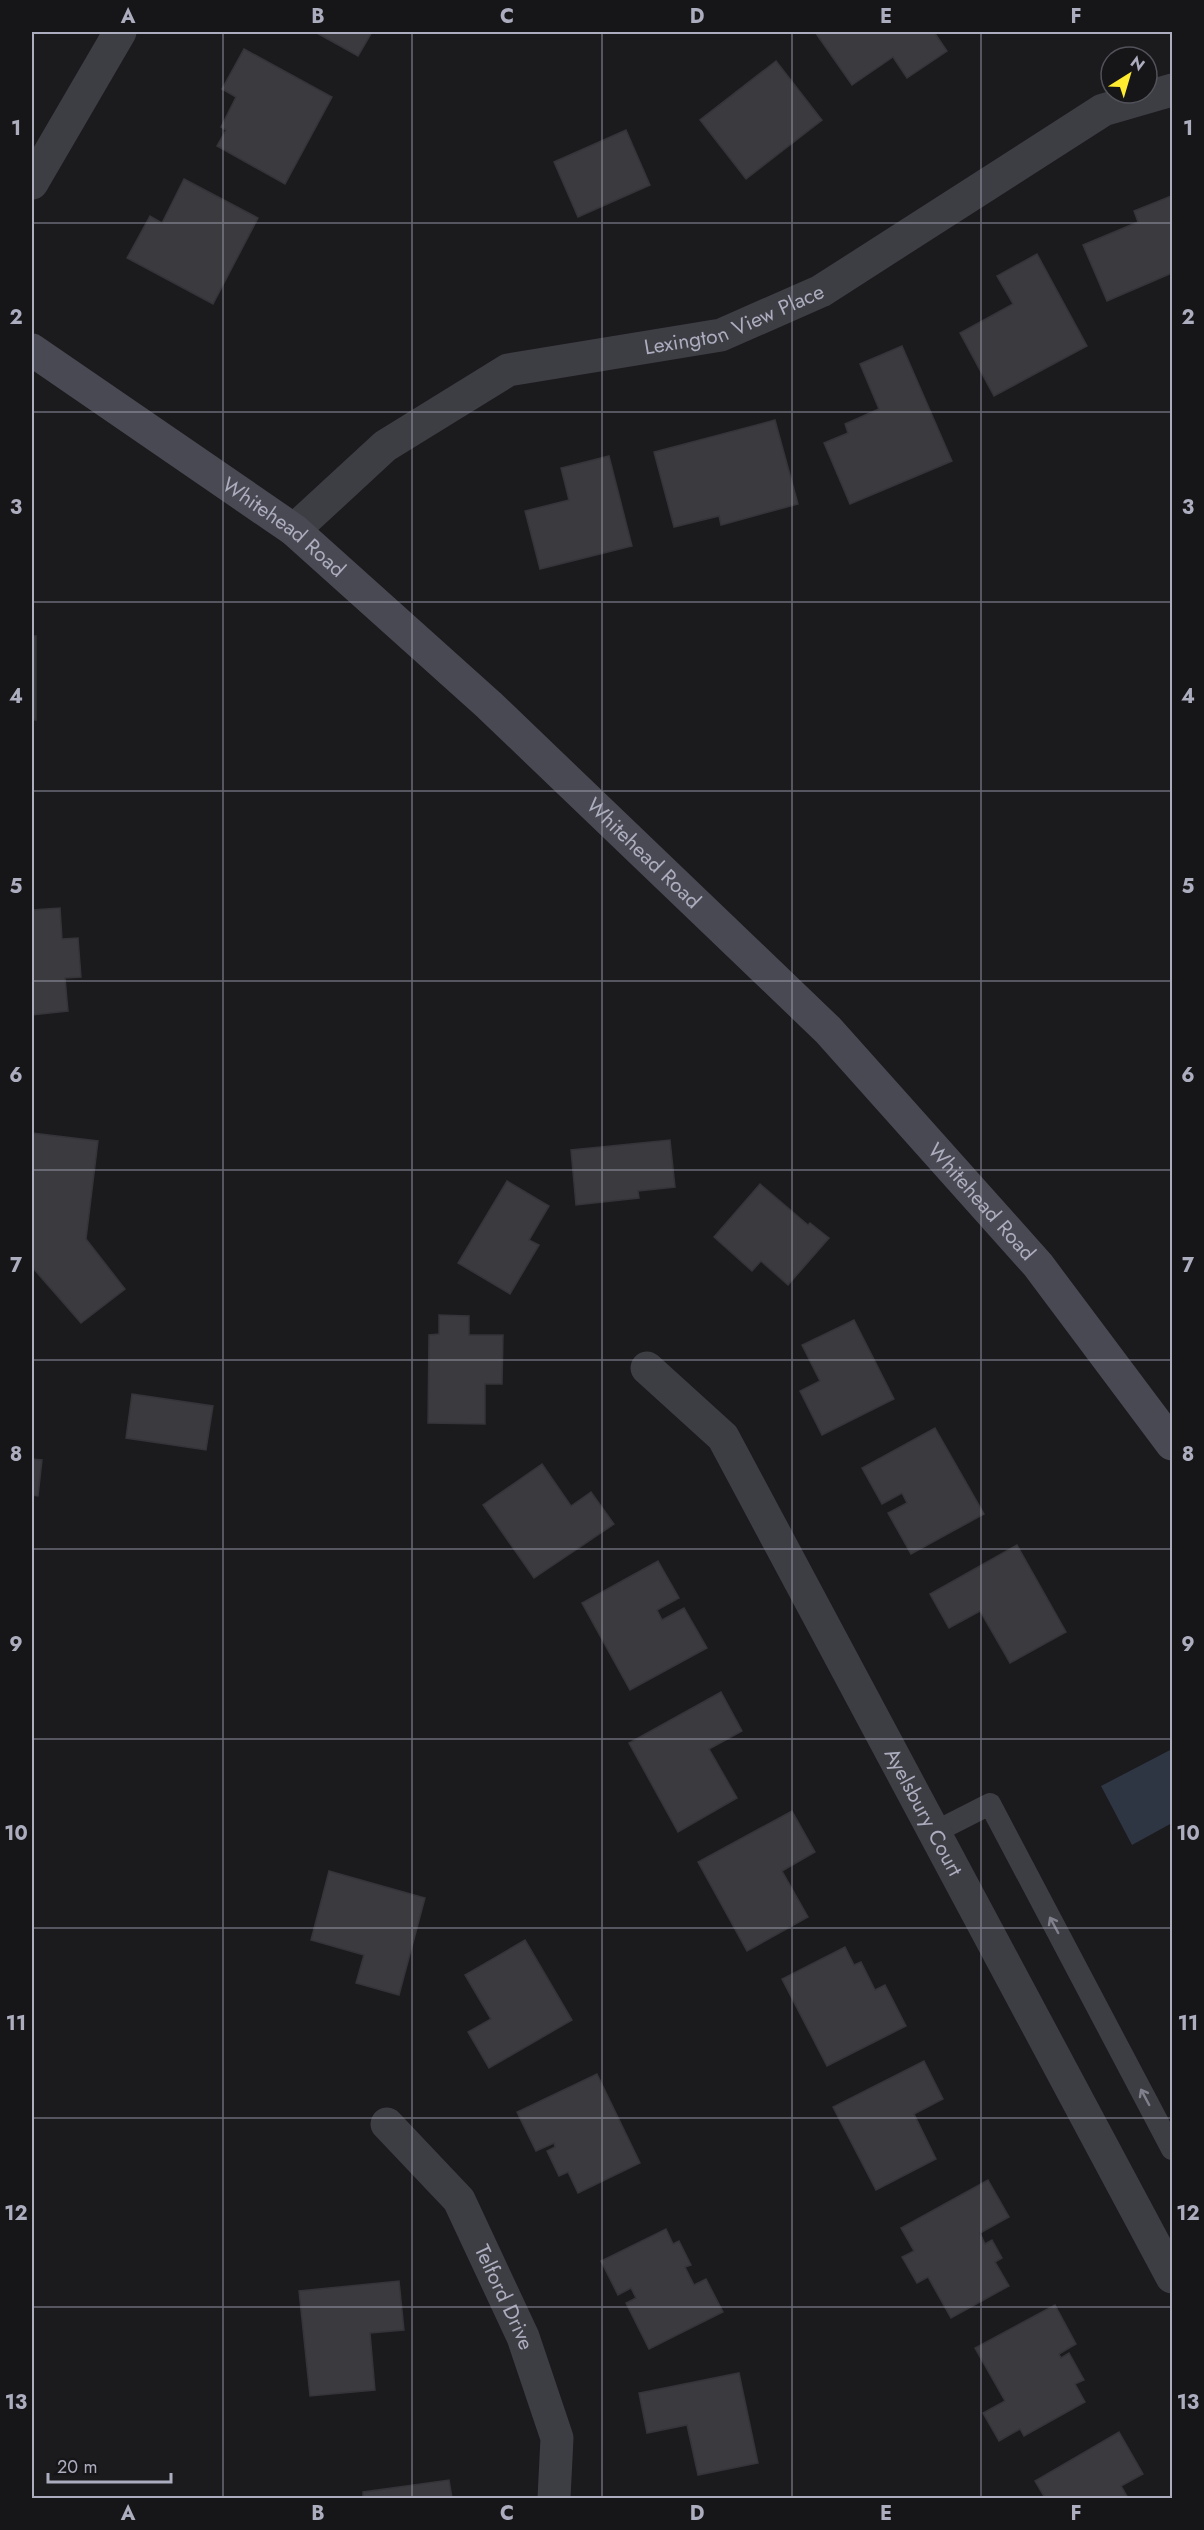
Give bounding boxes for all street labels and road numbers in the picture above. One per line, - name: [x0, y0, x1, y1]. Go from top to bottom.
- street label: Lexington View Place: [642, 276, 829, 362]
- street label: Whitehead Road: [216, 470, 352, 584]
- street label: Whitehead Road: [579, 791, 708, 915]
- street label: Whitehead Road: [921, 1136, 1042, 1267]
- street label: Ayelsbury Court: [877, 1743, 970, 1882]
- street label: Telford Drive: [467, 2240, 541, 2354]

